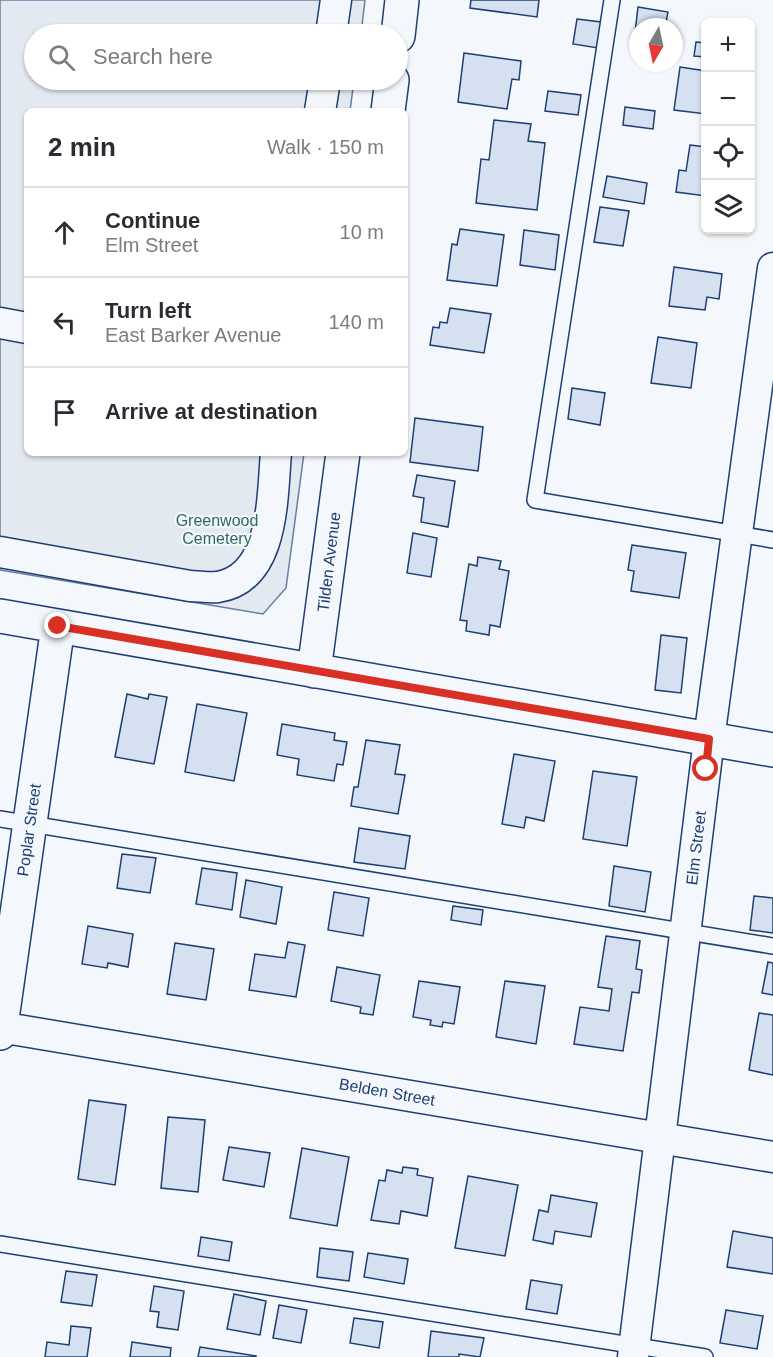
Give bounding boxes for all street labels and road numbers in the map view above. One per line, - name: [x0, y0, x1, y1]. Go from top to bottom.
- street label: Tilden Avenue: [314, 511, 344, 613]
- street label: Poplar Street: [14, 782, 44, 877]
- street label: Elm Street: [683, 809, 709, 886]
- street label: Belden Street: [338, 1075, 437, 1109]

